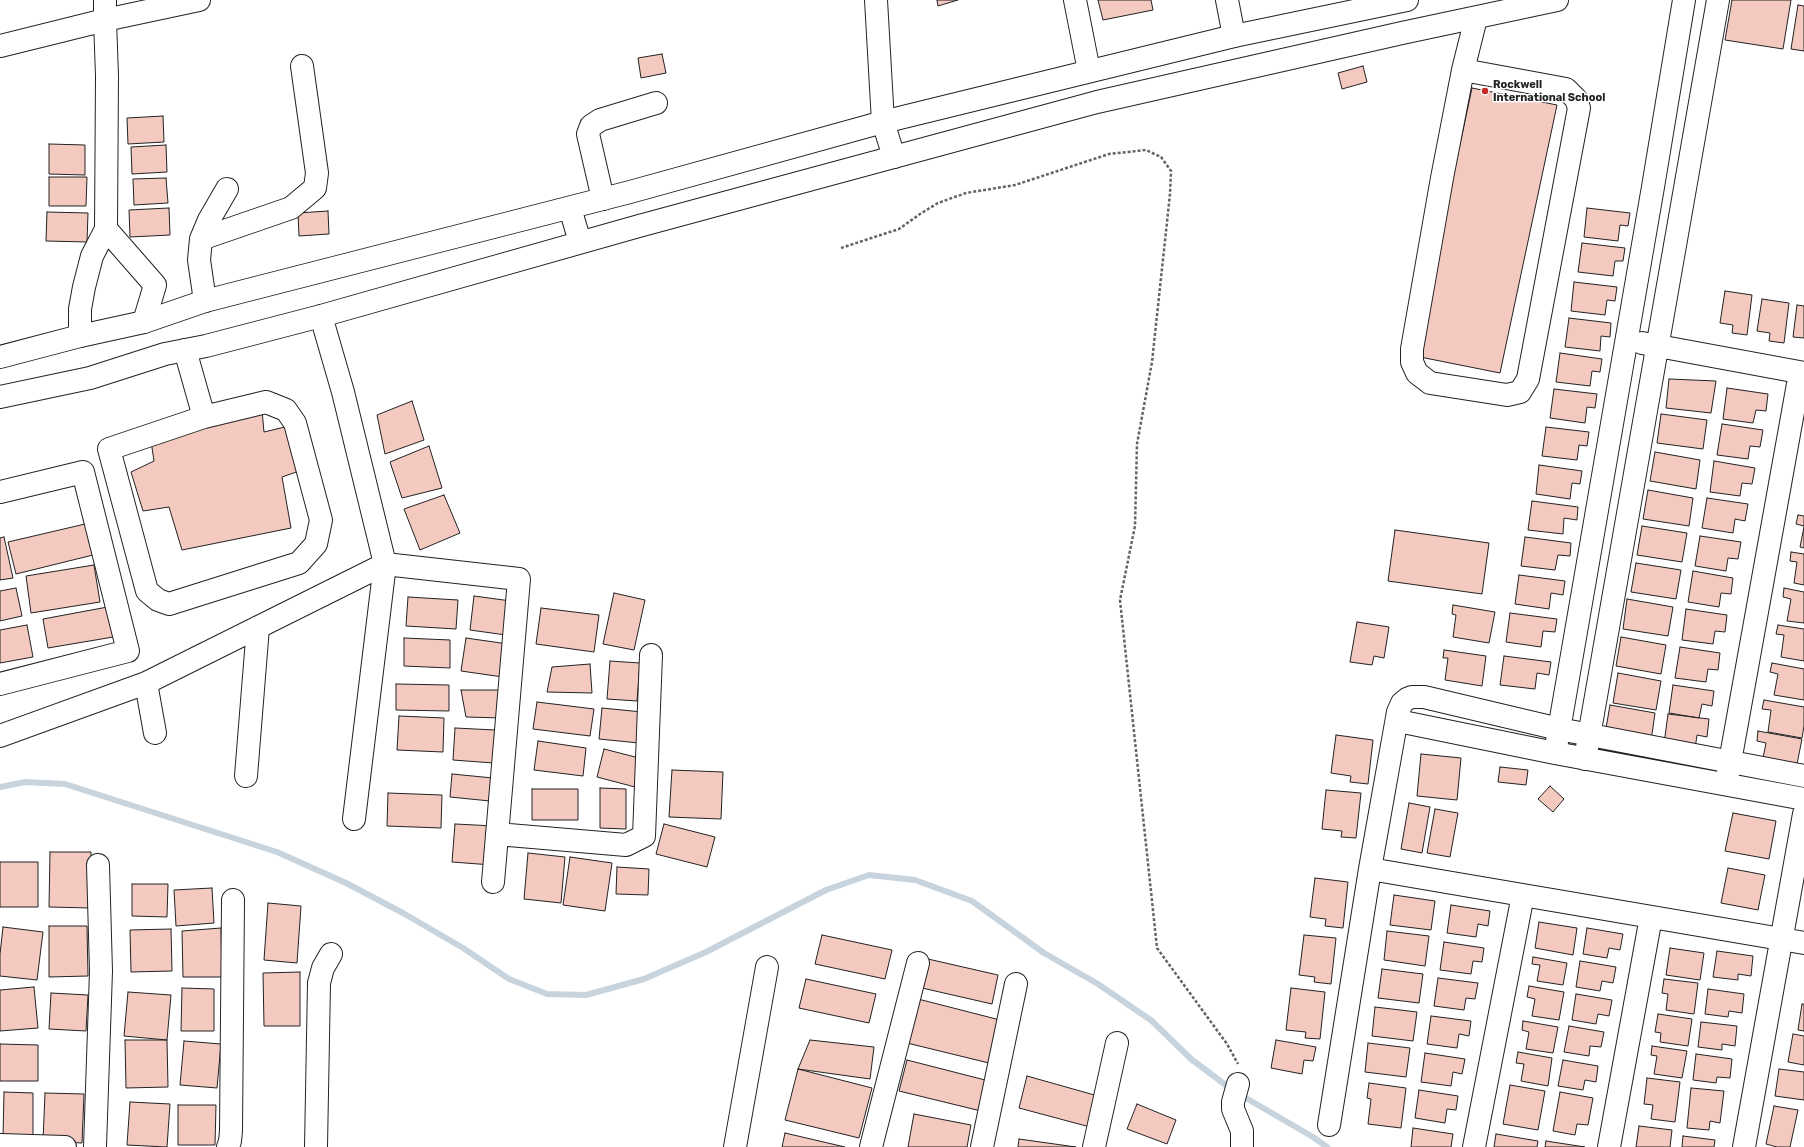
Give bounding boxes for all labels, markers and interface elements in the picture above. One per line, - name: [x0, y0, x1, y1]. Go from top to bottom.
- place label: Rockwell International School: [1493, 78, 1605, 104]
- marker: Rockwell International School: [1480, 86, 1490, 96]

